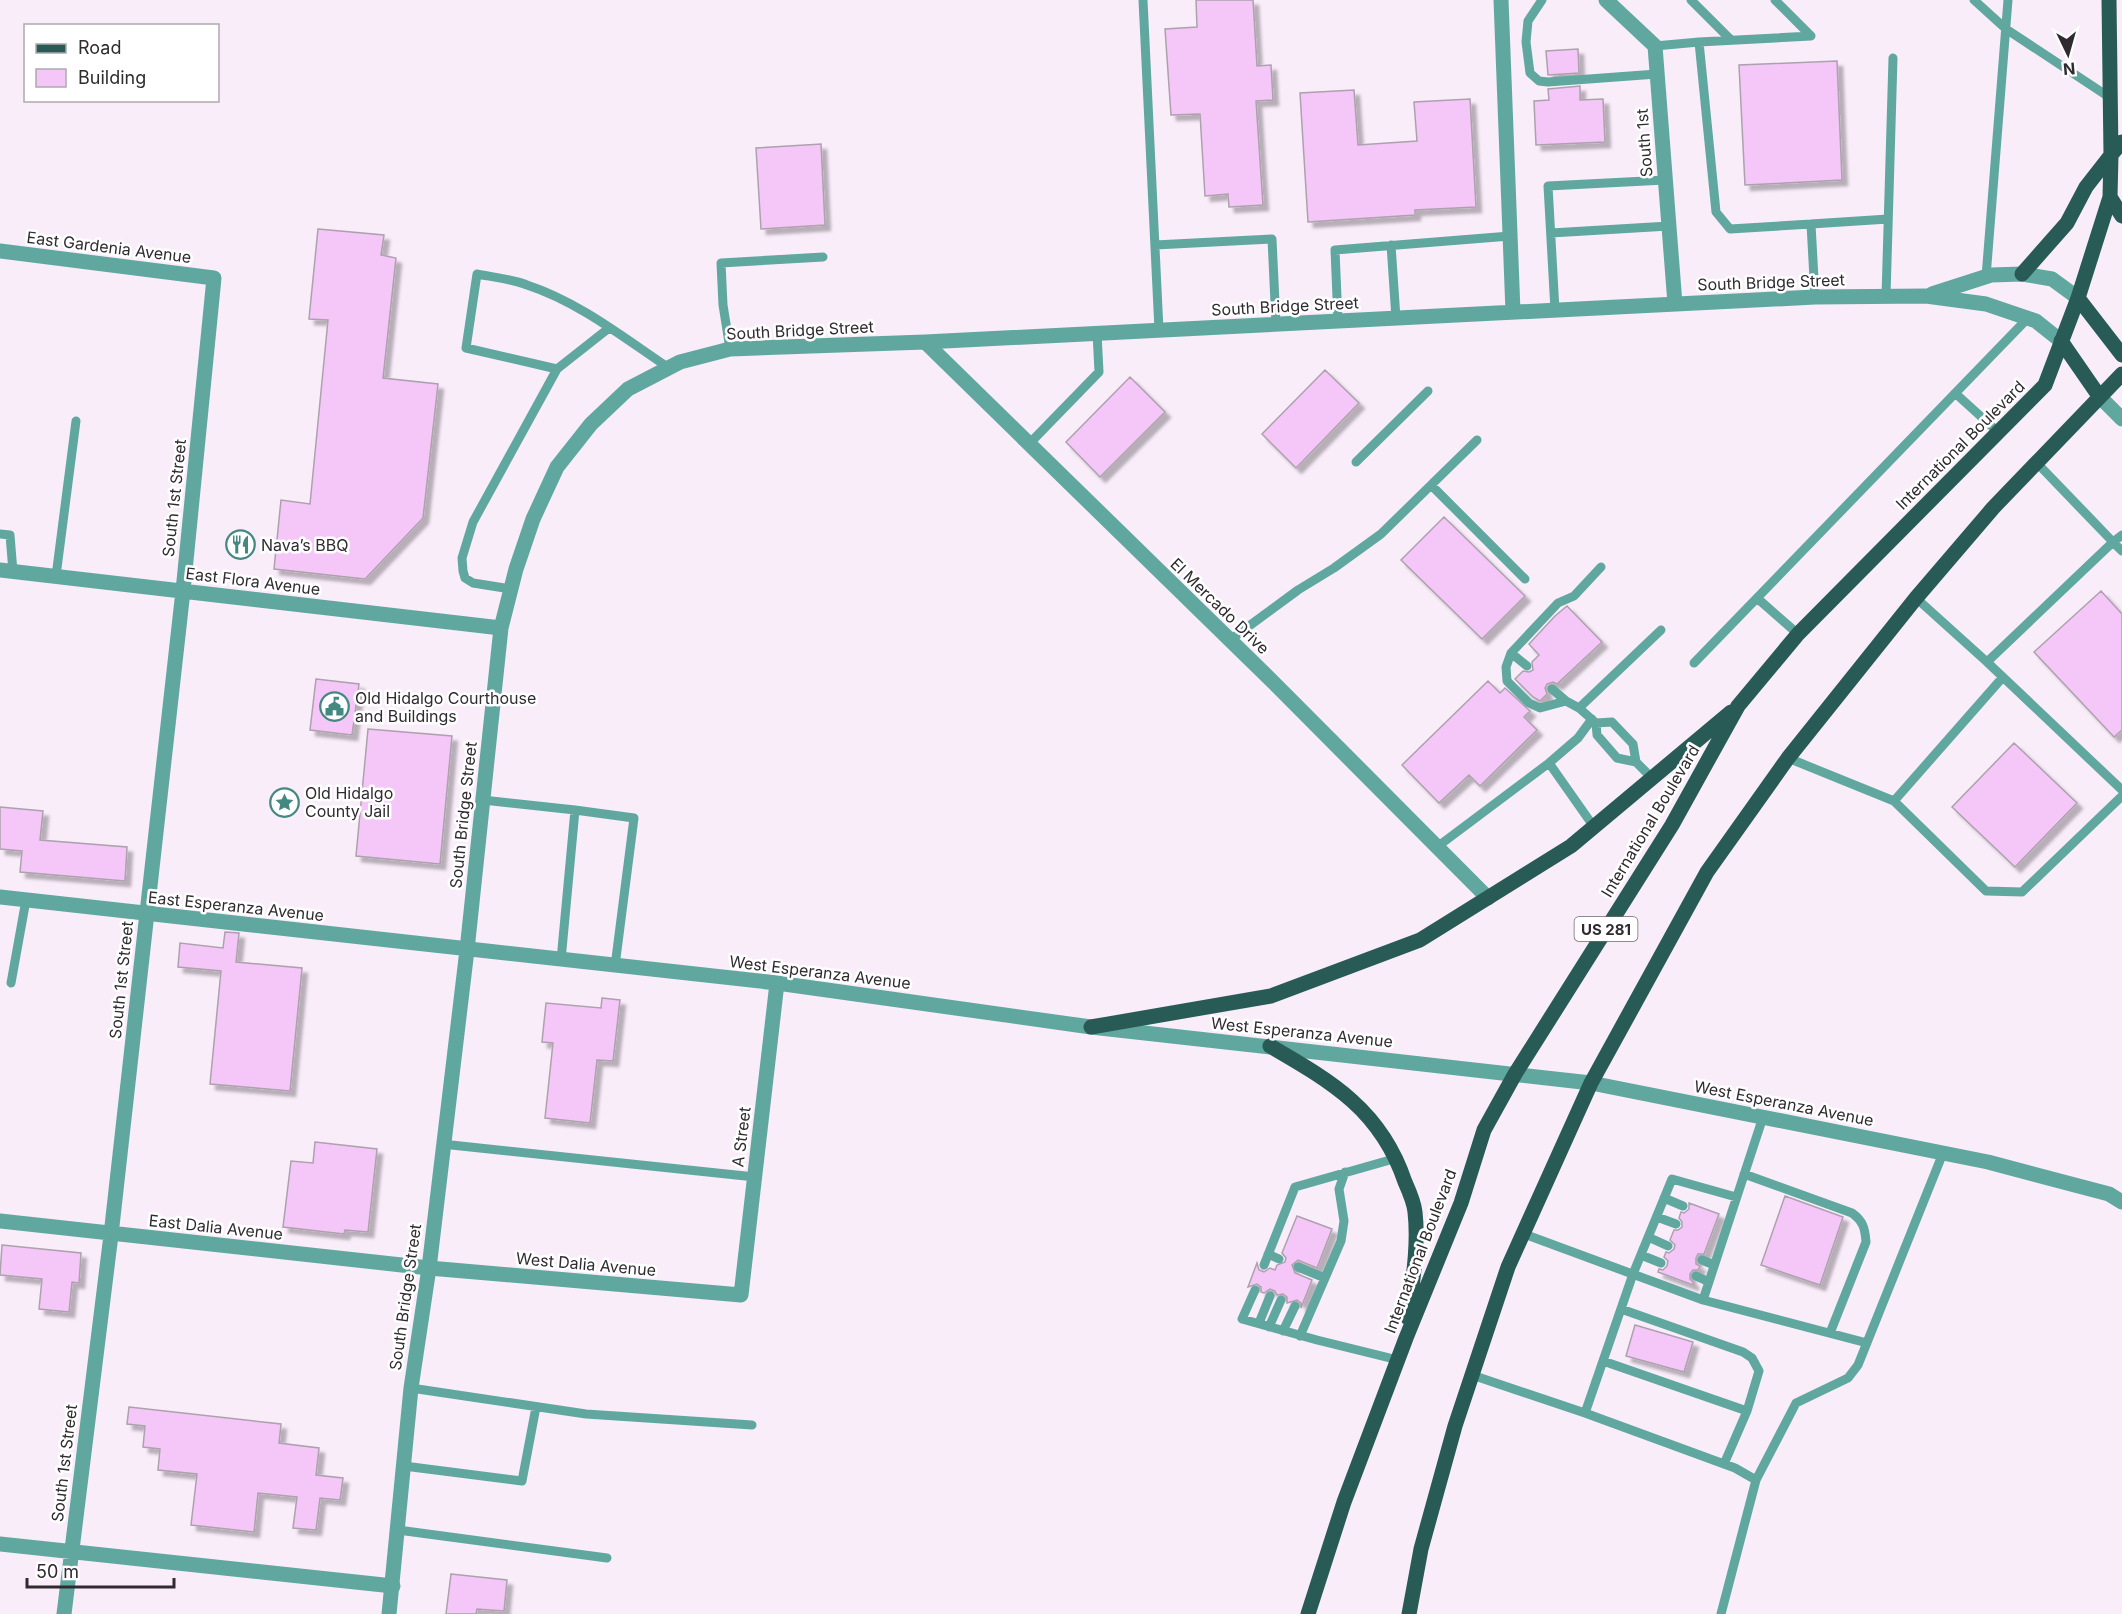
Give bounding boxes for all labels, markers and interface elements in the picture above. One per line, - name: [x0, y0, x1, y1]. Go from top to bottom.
- legend: [24, 24, 219, 102]
- north arrow: [2038, 24, 2098, 84]
- text: Road: [78, 37, 121, 58]
- text: N: [2062, 58, 2076, 79]
- text: Building: [78, 67, 146, 88]
- street label: South 1st: [1632, 108, 1656, 178]
- street label: East Gardenia Avenue: [26, 227, 192, 267]
- street label: South Bridge Street: [1697, 269, 1845, 295]
- street label: South Bridge Street: [1211, 292, 1359, 320]
- street label: South Bridge Street: [726, 316, 874, 344]
- street label: International Boulevard: [1891, 376, 2029, 514]
- street label: South 1st Street: [158, 438, 190, 558]
- restaurant icon: Nava’s BBQ: [224, 529, 256, 561]
- place label: Nava’s BBQ: [261, 535, 348, 555]
- street label: El Mercado Drive: [1167, 554, 1273, 658]
- street label: East Flora Avenue: [185, 563, 321, 599]
- place label: Old Hidalgo Courthouse and Buildings: [355, 688, 536, 726]
- public building icon: Old Hidalgo Courthouse and Buildings: [318, 691, 350, 723]
- street label: South Bridge Street: [445, 740, 481, 890]
- street label: International Boulevard: [1597, 741, 1703, 901]
- place label: Old Hidalgo County Jail: [305, 783, 393, 821]
- place icon: Old Hidalgo County Jail: [268, 786, 300, 818]
- street label: East Esperanza Avenue: [147, 887, 325, 925]
- road number: US 281: [1574, 917, 1638, 941]
- street label: South 1st Street: [105, 920, 137, 1040]
- street label: West Esperanza Avenue: [728, 951, 912, 993]
- street label: West Esperanza Avenue: [1210, 1013, 1394, 1051]
- street label: West Esperanza Avenue: [1692, 1076, 1876, 1130]
- street label: A Street: [727, 1106, 755, 1168]
- street label: International Boulevard: [1379, 1166, 1461, 1336]
- street label: East Dalia Avenue: [148, 1210, 284, 1244]
- street label: South Bridge Street: [385, 1222, 425, 1372]
- street label: West Dalia Avenue: [515, 1248, 657, 1280]
- street label: South 1st Street: [47, 1403, 81, 1523]
- scale bar: [27, 1551, 174, 1589]
- text: 50 m: [36, 1561, 79, 1582]

